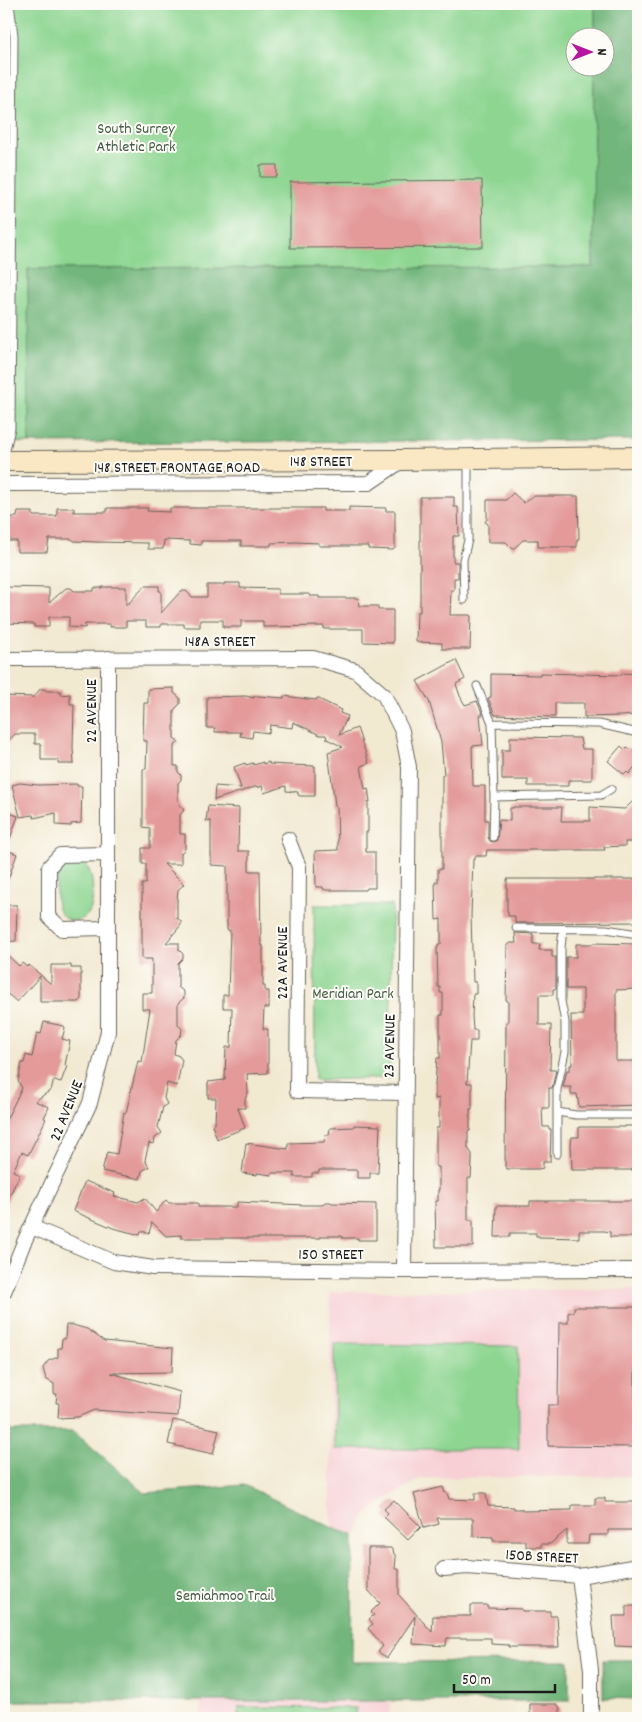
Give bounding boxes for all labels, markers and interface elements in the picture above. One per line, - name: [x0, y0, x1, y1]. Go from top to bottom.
- north arrow: [564, 28, 614, 78]
- text: N: [591, 49, 611, 56]
- park label: South Surrey Athletic Park: [96, 118, 176, 159]
- street label: 148 STREET: [290, 451, 353, 474]
- street label: 148 STREET FRONTAGE ROAD: [94, 457, 260, 480]
- street label: 148A STREET: [184, 631, 256, 654]
- street label: 22 AVENUE: [81, 678, 104, 743]
- street label: 22A AVENUE: [272, 926, 295, 999]
- park label: Meridian Park: [312, 983, 394, 1006]
- street label: 23 AVENUE: [378, 1013, 403, 1078]
- street label: 22 AVENUE: [45, 1076, 90, 1145]
- street label: 150 STREET: [298, 1244, 364, 1267]
- street label: 150B STREET: [505, 1544, 580, 1571]
- park label: Semiahmoo Trail: [176, 1585, 274, 1608]
- scale bar: [454, 1662, 556, 1694]
- text: 50 m: [462, 1670, 491, 1692]

